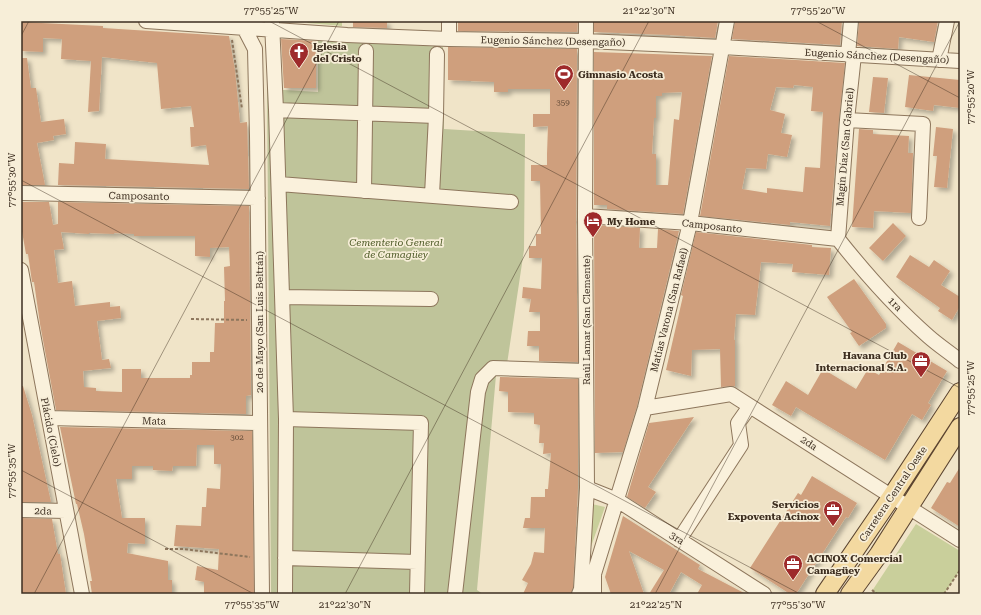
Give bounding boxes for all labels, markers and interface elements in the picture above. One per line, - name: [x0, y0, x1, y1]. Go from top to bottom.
- text: 77°55'25"W: [244, 5, 299, 16]
- text: 21°22'30"N: [623, 5, 675, 16]
- text: 77°55'20"W: [791, 5, 846, 16]
- street label: Eugenio Sánchez (Desengaño): [481, 34, 625, 48]
- church icon: Iglesia del Cristo: [288, 41, 310, 69]
- place label: Iglesia del Cristo: [313, 41, 362, 64]
- street label: Eugenio Sánchez (Desengaño): [804, 47, 950, 65]
- sports icon: Gimnasio Acosta: [553, 63, 575, 91]
- place label: Gimnasio Acosta: [578, 69, 663, 80]
- text: 77°55'20"W: [965, 69, 976, 124]
- street label: Magín Díaz (San Gabriel): [834, 87, 856, 207]
- house number: 359: [556, 98, 570, 107]
- text: 77°55'30"W: [6, 152, 17, 207]
- street label: Camposanto: [109, 190, 169, 202]
- hotel icon: My Home: [582, 210, 604, 238]
- place label: My Home: [607, 216, 655, 227]
- street label: Camposanto: [681, 217, 743, 235]
- park label: Cementerio General de Camagüey: [349, 237, 443, 260]
- street label: Matías Varona (San Rafael): [648, 247, 690, 373]
- street label: 20 de Mayo (San Luis Beltrán): [254, 251, 265, 393]
- street label: Raúl Lamar (San Clemente): [581, 255, 592, 385]
- street label: 1ra: [886, 295, 905, 314]
- place label: Havana Club Internacional S.A.: [815, 350, 907, 373]
- office icon: Havana Club Internacional S.A.: [910, 350, 932, 378]
- text: 77°55'25"W: [965, 360, 976, 415]
- street label: Plácido (Cielo): [39, 396, 63, 468]
- street label: Mata: [142, 415, 167, 427]
- house number: 302: [230, 433, 244, 442]
- street label: 2da: [799, 434, 820, 453]
- text: 77°55'35"W: [6, 443, 17, 498]
- street label: Carretera Central Oeste: [857, 444, 929, 544]
- place label: Servicios Expoventa Acinox: [728, 499, 819, 522]
- office icon: Servicios Expoventa Acinox: [822, 499, 844, 527]
- street label: 2da: [34, 505, 52, 517]
- street label: 3ra: [668, 529, 687, 547]
- office icon: ACINOX Comercial Camagüey: [782, 553, 804, 581]
- place label: ACINOX Comercial Camagüey: [807, 553, 903, 576]
- text: 77°55'35"W: [225, 599, 280, 610]
- text: 21°22'30"N: [319, 599, 371, 610]
- text: 21°22'25"N: [630, 599, 682, 610]
- text: 77°55'30"W: [771, 599, 826, 610]

